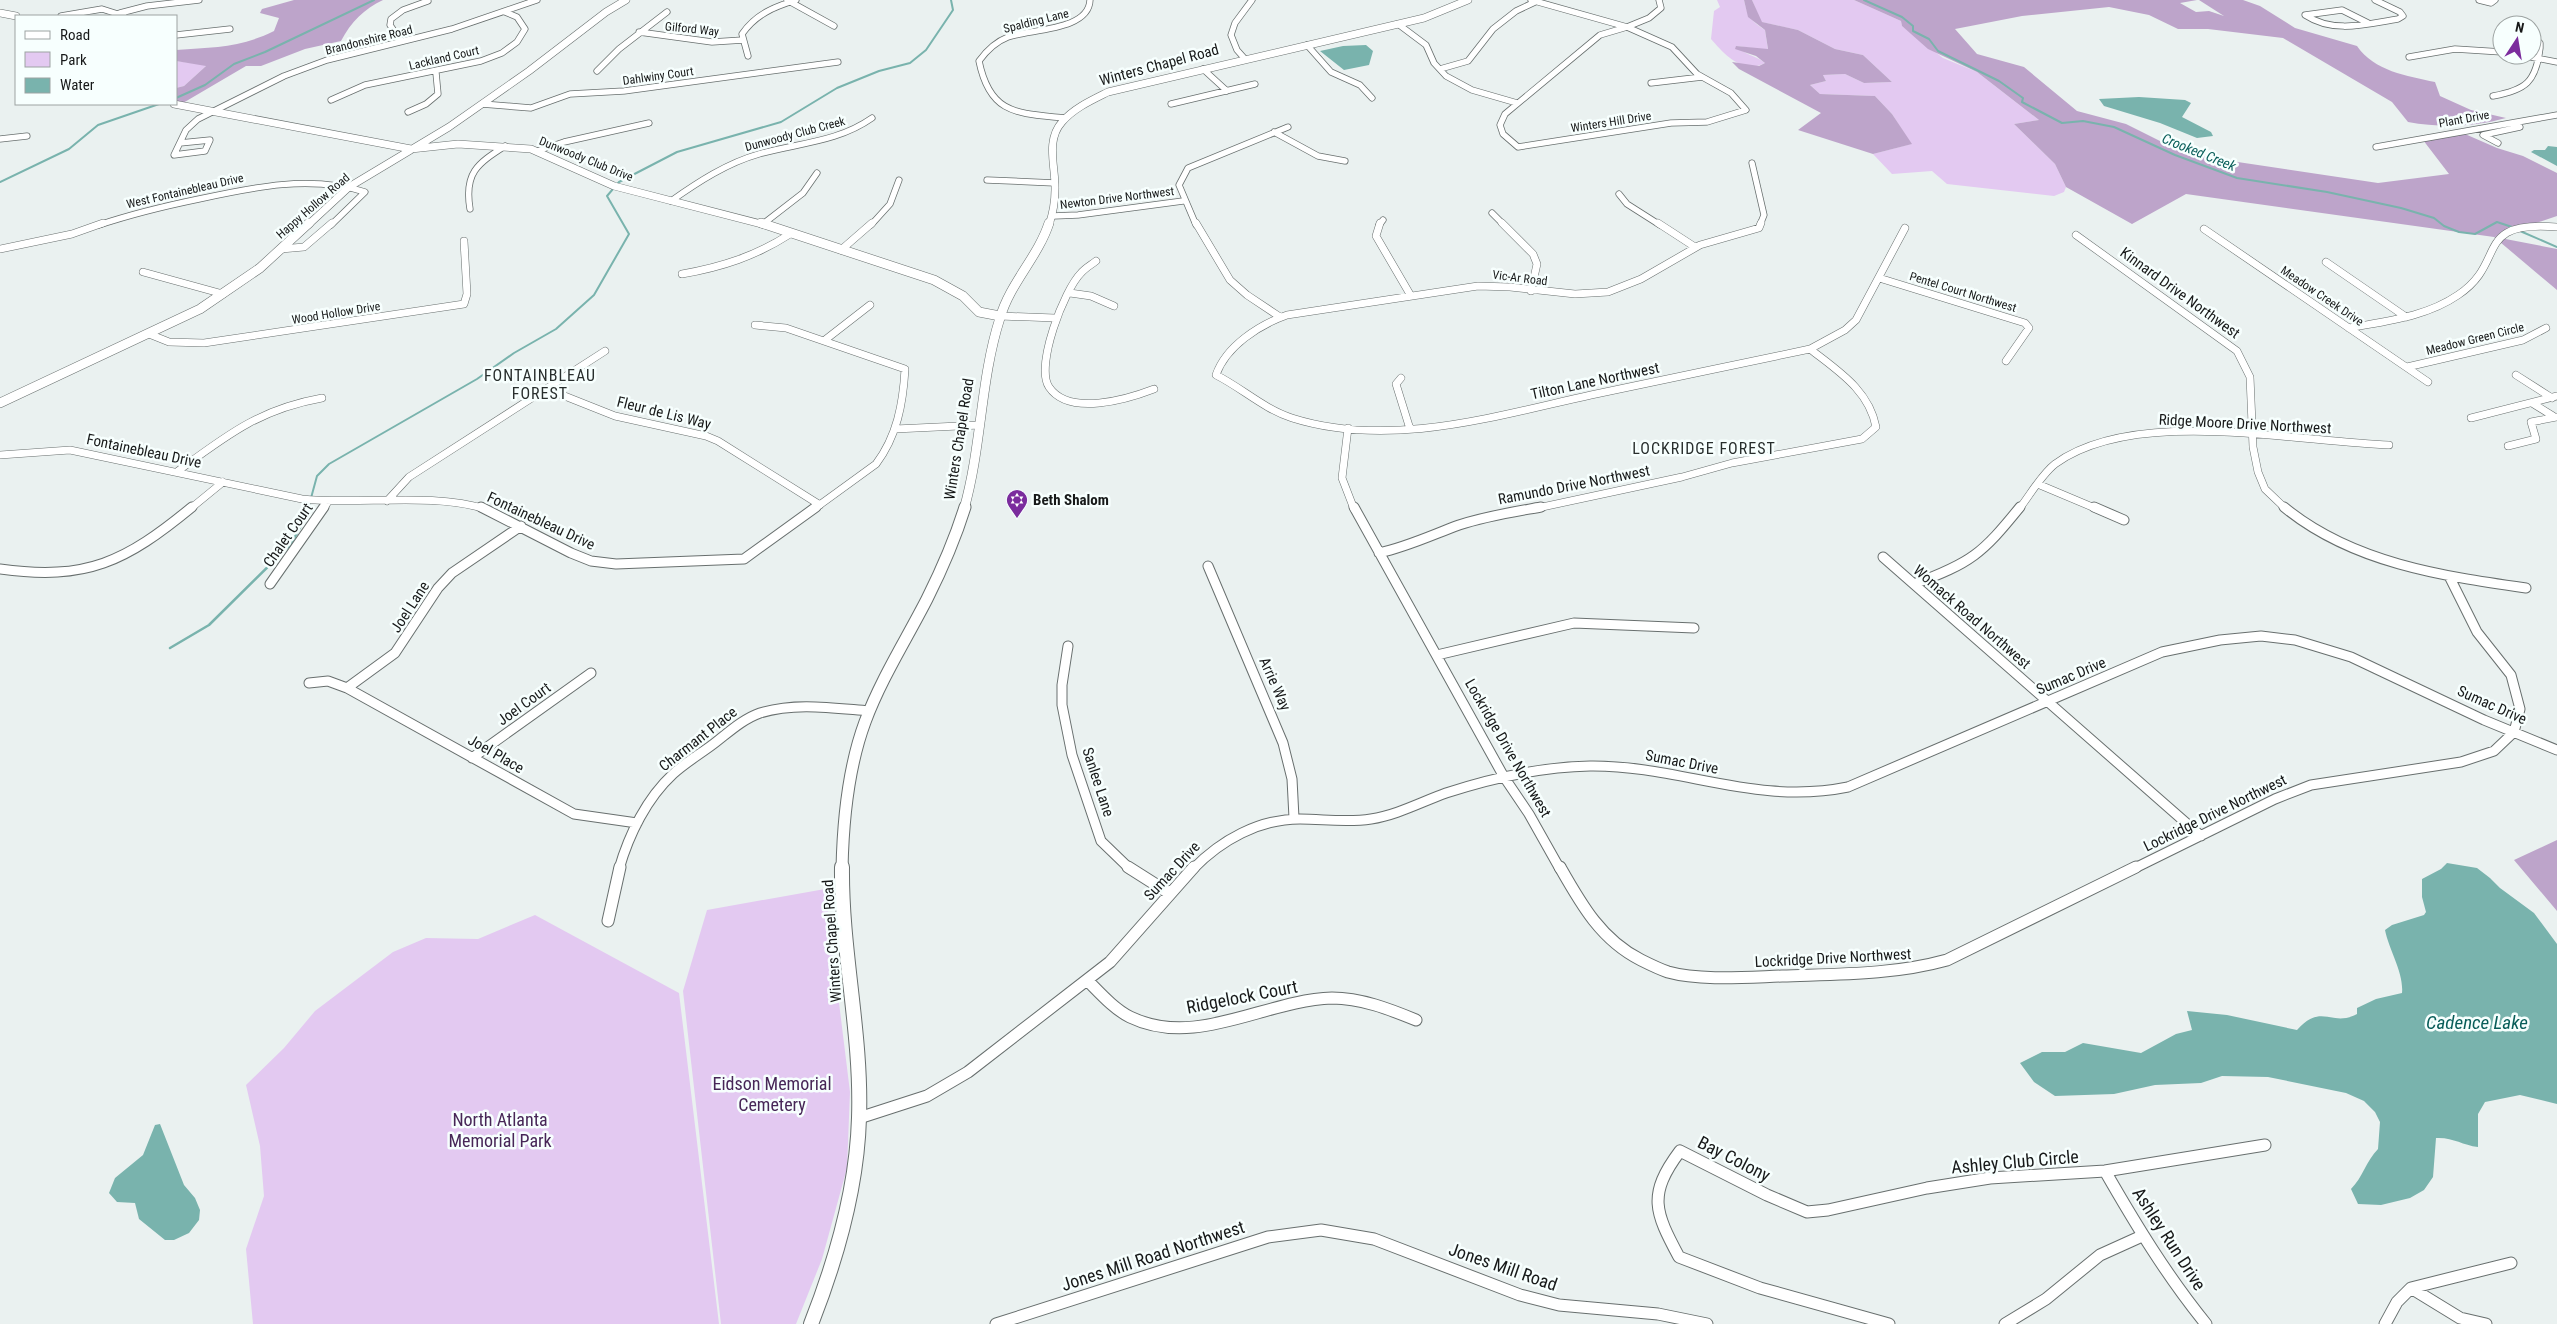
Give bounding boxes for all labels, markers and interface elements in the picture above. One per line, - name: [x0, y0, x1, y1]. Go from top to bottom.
- street label: Spalding Lane: [1002, 6, 1070, 36]
- legend: [15, 15, 178, 105]
- north arrow: [2492, 15, 2542, 65]
- street label: Gilford Way: [664, 19, 720, 39]
- text: N: [2514, 19, 2526, 36]
- street label: Brandonshire Road: [324, 22, 414, 58]
- text: Road: [60, 26, 90, 44]
- street label: Winters Chapel Road: [1097, 40, 1221, 90]
- street label: Lackland Court: [408, 43, 481, 73]
- text: Park: [60, 51, 87, 69]
- street label: Dahlwiny Court: [622, 64, 695, 88]
- text: Water: [60, 76, 95, 94]
- street label: Plant Drive: [2438, 108, 2491, 130]
- street label: Winters Hill Drive: [1570, 109, 1653, 135]
- street label: Dunwoody Club Creek: [743, 114, 847, 154]
- water label: Crooked Creek: [2160, 130, 2239, 174]
- street label: Dunwoody Club Drive: [537, 134, 635, 184]
- street label: Happy Hollow Road: [274, 170, 352, 242]
- street label: West Fontainebleau Drive: [125, 171, 245, 211]
- street label: Newton Drive Northwest: [1059, 184, 1175, 212]
- street label: Kinnard Drive Northwest: [2117, 244, 2243, 342]
- street label: Meadow Creek Drive: [2278, 263, 2366, 329]
- street label: Vic-Ar Road: [1492, 268, 1548, 288]
- street label: Pentel Court Northwest: [1908, 269, 2018, 315]
- street label: Wood Hollow Drive: [291, 299, 382, 327]
- street label: Meadow Green Circle: [2425, 320, 2526, 358]
- street label: Tilton Lane Northwest: [1529, 359, 1661, 403]
- district label: FONTAINBLEAU FOREST: [484, 366, 596, 403]
- street label: Winters Chapel Road: [941, 377, 977, 501]
- street label: Fleur de Lis Way: [615, 393, 713, 433]
- street label: Ridge Moore Drive Northwest: [2158, 410, 2332, 438]
- street label: Fontainebleau Drive: [85, 430, 203, 472]
- district label: LOCKRIDGE FOREST: [1632, 439, 1776, 458]
- street label: Ramundo Drive Northwest: [1497, 461, 1651, 509]
- street label: Fontainebleau Drive: [484, 488, 598, 554]
- synagogue icon: Beth Shalom: [1005, 488, 1029, 519]
- place label: Beth Shalom: [1033, 491, 1109, 509]
- street label: Chalet Court: [259, 500, 317, 570]
- street label: Womack Road Northwest: [1910, 561, 2034, 673]
- street label: Joel Lane: [387, 578, 433, 636]
- street label: Sumac Drive: [2034, 653, 2108, 699]
- street label: Arrie Way: [1255, 655, 1295, 713]
- street label: Lockridge Drive Northwest: [1461, 676, 1555, 820]
- street label: Joel Court: [494, 679, 554, 729]
- street label: Sumac Drive: [2455, 682, 2529, 728]
- street label: Charmant Place: [655, 703, 741, 775]
- street label: Joel Place: [465, 731, 527, 777]
- street label: Sanlee Lane: [1078, 745, 1118, 819]
- street label: Sumac Drive: [1644, 746, 1720, 778]
- street label: Lockridge Drive Northwest: [2141, 771, 2289, 855]
- street label: Sumac Drive: [1140, 838, 1204, 904]
- street label: Winters Chapel Road: [819, 879, 845, 1003]
- street label: Lockridge Drive Northwest: [1754, 945, 1912, 971]
- street label: Ridgelock Court: [1185, 975, 1299, 1018]
- water label: Cadence Lake: [2426, 1011, 2528, 1034]
- park label: Eidson Memorial Cemetery: [712, 1073, 832, 1115]
- park label: North Atlanta Memorial Park: [448, 1109, 552, 1151]
- street label: Bay Colony: [1694, 1131, 1774, 1186]
- street label: Ashley Club Circle: [1950, 1145, 2080, 1178]
- street label: Ashley Run Drive: [2128, 1183, 2210, 1294]
- street label: Jones Mill Road Northwest: [1059, 1216, 1247, 1295]
- street label: Jones Mill Road: [1446, 1238, 1560, 1295]

